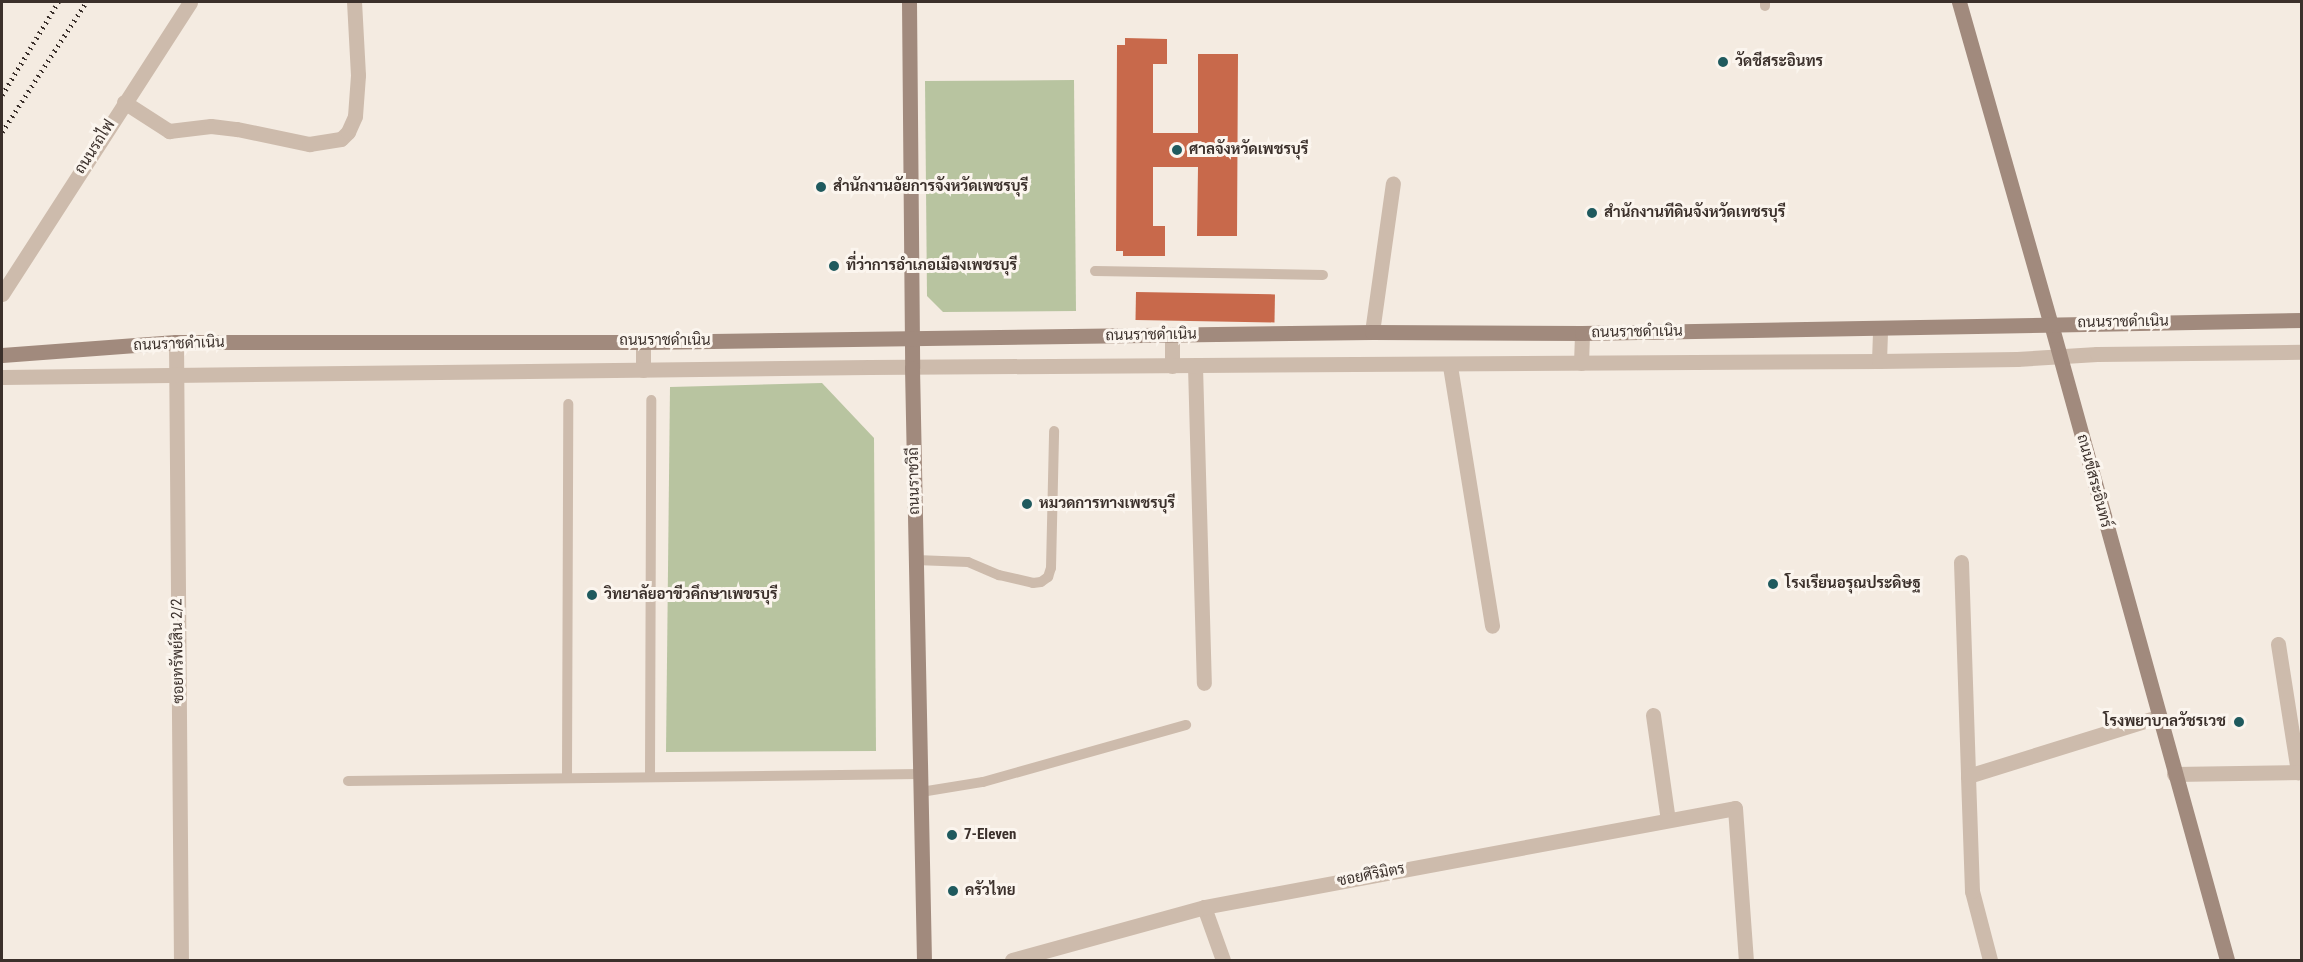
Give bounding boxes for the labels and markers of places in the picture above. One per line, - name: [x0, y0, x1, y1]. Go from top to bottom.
- place label: วัดชีสระอินทร: [1735, 53, 1823, 71]
- marker: วัดชีสระอินทร: [1716, 55, 1730, 69]
- place label: ศาลจังหวัดเพชรบุรี: [1189, 141, 1308, 159]
- marker: ศาลจังหวัดเพชรบุรี: [1170, 143, 1184, 157]
- place label: สำนักงานอัยการจังหวัดเพชรบุรี: [833, 178, 1028, 196]
- marker: สำนักงานอัยการจังหวัดเพชรบุรี: [814, 180, 828, 194]
- place label: สำนักงานทีดินจังหวัดเทชรบุรี: [1604, 204, 1785, 222]
- marker: สำนักงานทีดินจังหวัดเทชรบุรี: [1585, 206, 1599, 220]
- place label: ที่ว่าการอำเภอเมืองเพชรบุรี: [846, 257, 1017, 275]
- marker: ที่ว่าการอำเภอเมืองเพชรบุรี: [827, 259, 841, 273]
- place label: หมวดการทางเพชรบุรี: [1039, 495, 1175, 513]
- marker: หมวดการทางเพชรบุรี: [1020, 497, 1034, 511]
- place label: โรงเรียนอรุณประดิษฐ: [1785, 575, 1921, 593]
- marker: โรงเรียนอรุณประดิษฐ: [1766, 577, 1780, 591]
- place label: วิทยาลัยอาขีวคึกษาเพขรบุรี: [604, 586, 778, 604]
- marker: วิทยาลัยอาขีวคึกษาเพขรบุรี: [585, 588, 599, 602]
- place label: โรงพยาบาลวัชรเวช: [2103, 713, 2226, 731]
- marker: โรงพยาบาลวัชรเวช: [2230, 713, 2248, 731]
- place label: 7-Eleven: [964, 826, 1016, 844]
- marker: 7-Eleven: [945, 828, 959, 842]
- place label: ครัวไทย: [965, 882, 1016, 900]
- marker: ครัวไทย: [946, 884, 960, 898]

